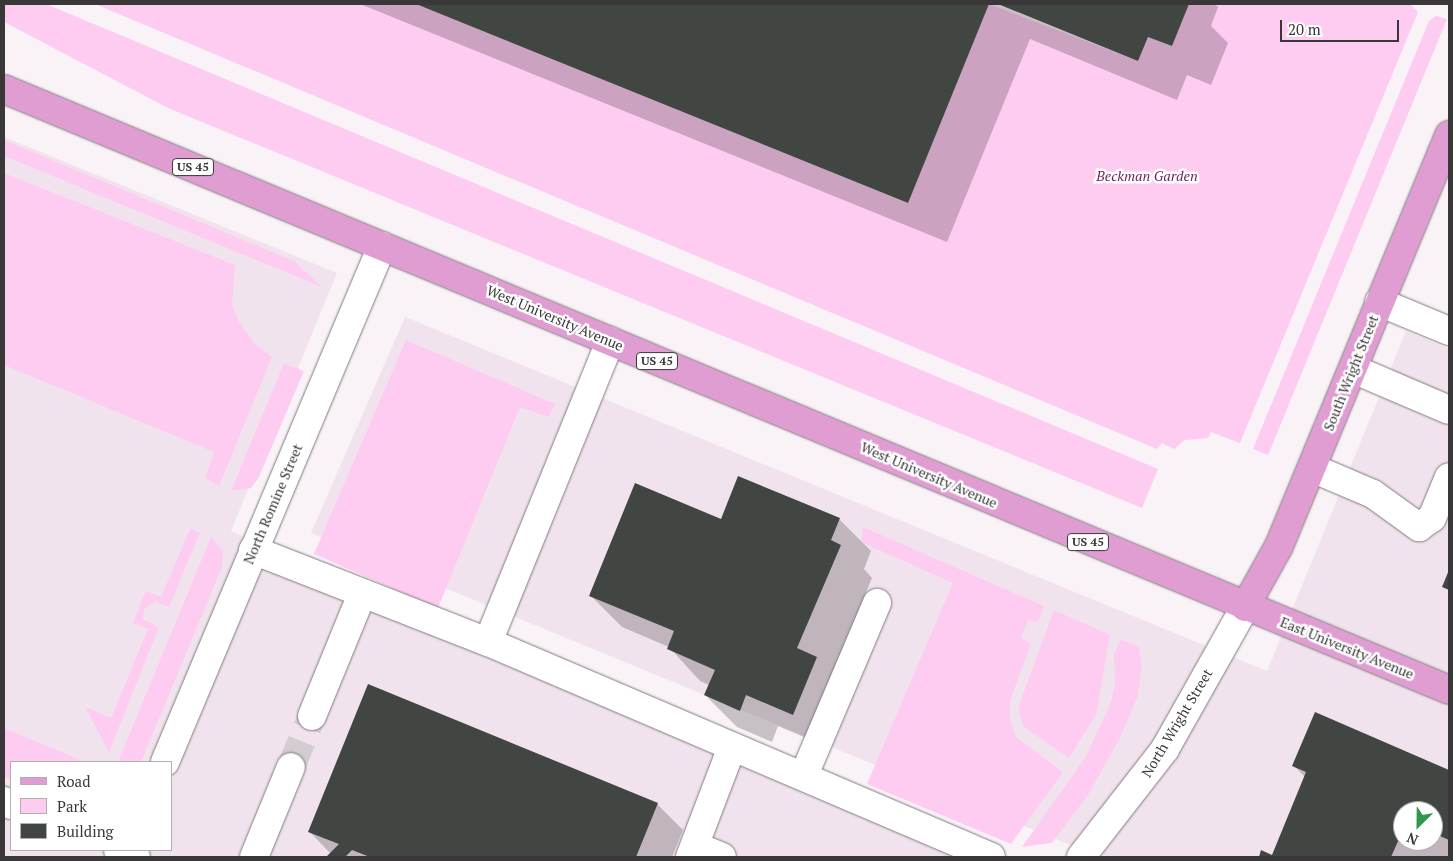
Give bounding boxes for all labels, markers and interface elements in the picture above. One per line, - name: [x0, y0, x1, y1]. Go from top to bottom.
- scale bar: [1283, 10, 1402, 42]
- text: 20 m: [1288, 19, 1321, 39]
- road number: US 45: [172, 158, 214, 176]
- park label: Beckman Garden: [1096, 168, 1198, 184]
- street label: West University Avenue: [484, 282, 626, 354]
- street label: South Wright Street: [1320, 313, 1382, 433]
- road number: US 45: [636, 352, 678, 371]
- street label: West University Avenue: [858, 439, 1000, 511]
- street label: North Romine Street: [240, 441, 306, 567]
- road number: US 45: [1067, 532, 1109, 552]
- street label: East University Avenue: [1278, 613, 1416, 683]
- street label: North Wright Street: [1138, 666, 1216, 780]
- legend: [10, 761, 172, 851]
- text: Road: [57, 771, 90, 791]
- text: Park: [57, 796, 87, 816]
- north arrow: [1393, 801, 1443, 851]
- text: Building: [57, 821, 114, 841]
- text: N: [1404, 829, 1421, 850]

